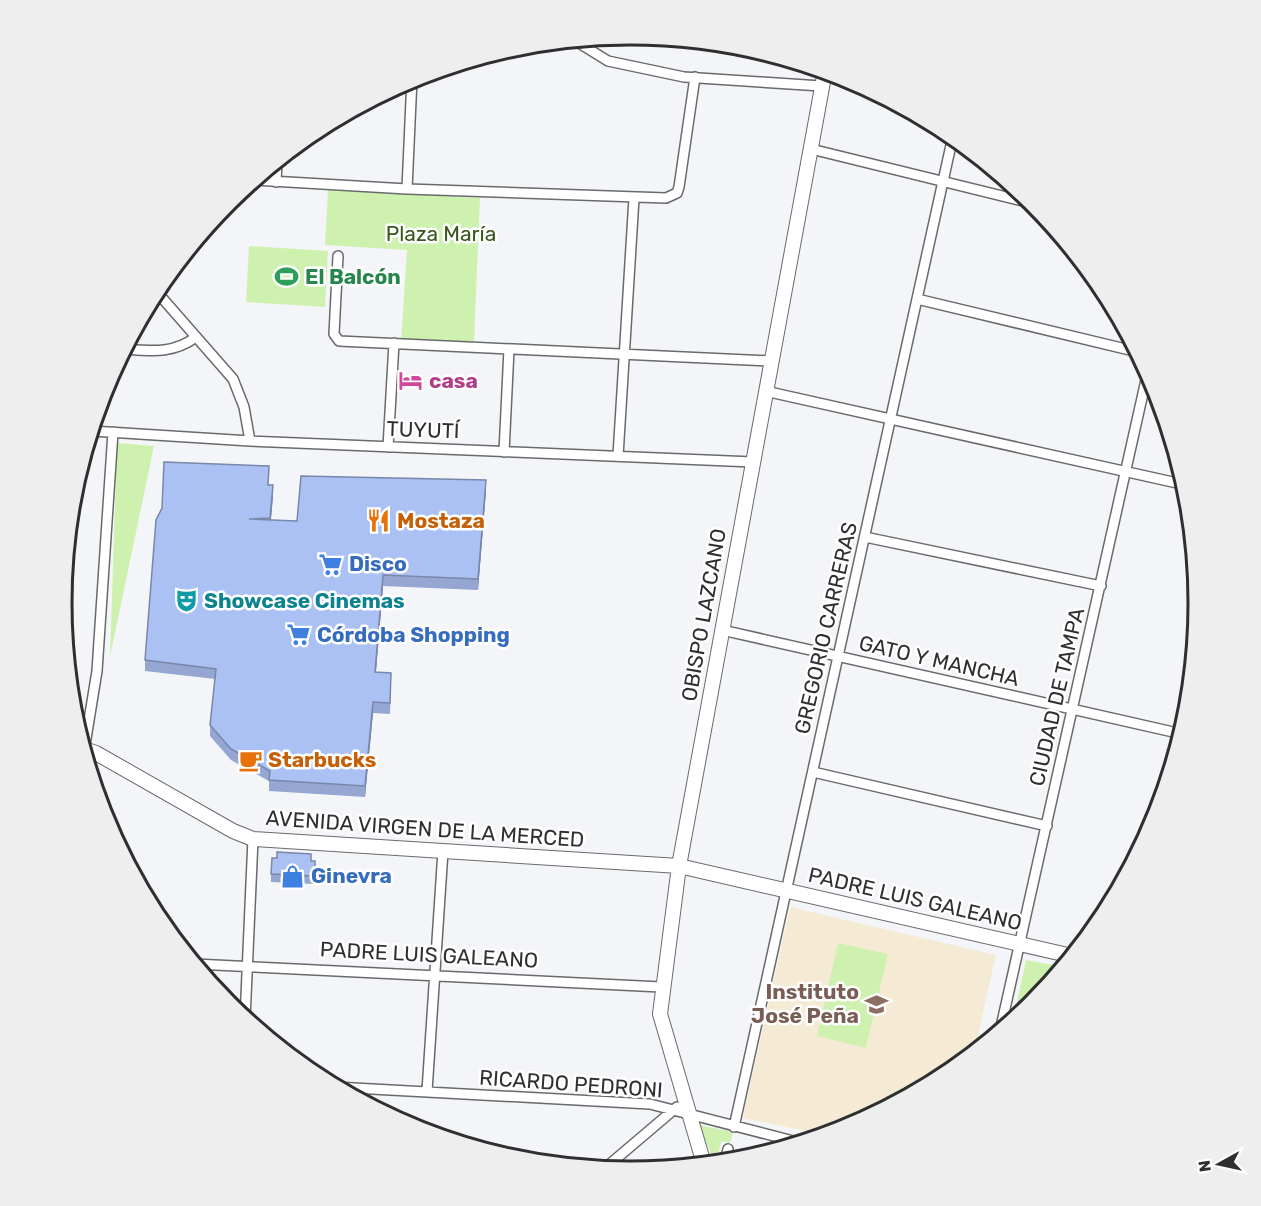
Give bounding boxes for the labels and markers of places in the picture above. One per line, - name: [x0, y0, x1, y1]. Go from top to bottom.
- sports icon: El Balcón: [274, 264, 300, 290]
- place label: El Balcón: [305, 264, 401, 289]
- hotel icon: casa: [398, 368, 424, 394]
- place label: casa: [429, 368, 478, 393]
- restaurant icon: Mostaza: [366, 508, 392, 534]
- place label: Mostaza: [397, 508, 485, 533]
- supermarket icon: Disco: [318, 551, 344, 577]
- place label: Disco: [349, 551, 407, 576]
- theatre icon: Showcase Cinemas: [173, 588, 199, 614]
- place label: Showcase Cinemas: [204, 588, 405, 613]
- supermarket icon: Córdoba Shopping: [286, 622, 312, 648]
- place label: Córdoba Shopping: [317, 622, 510, 647]
- cafe icon: Starbucks: [237, 747, 263, 773]
- place label: Starbucks: [268, 747, 376, 772]
- shop icon: Ginevra: [280, 863, 306, 889]
- place label: Ginevra: [311, 863, 392, 888]
- place label: Instituto José Peña: [751, 979, 859, 1028]
- school or university icon: Instituto José Peña: [864, 991, 890, 1017]

